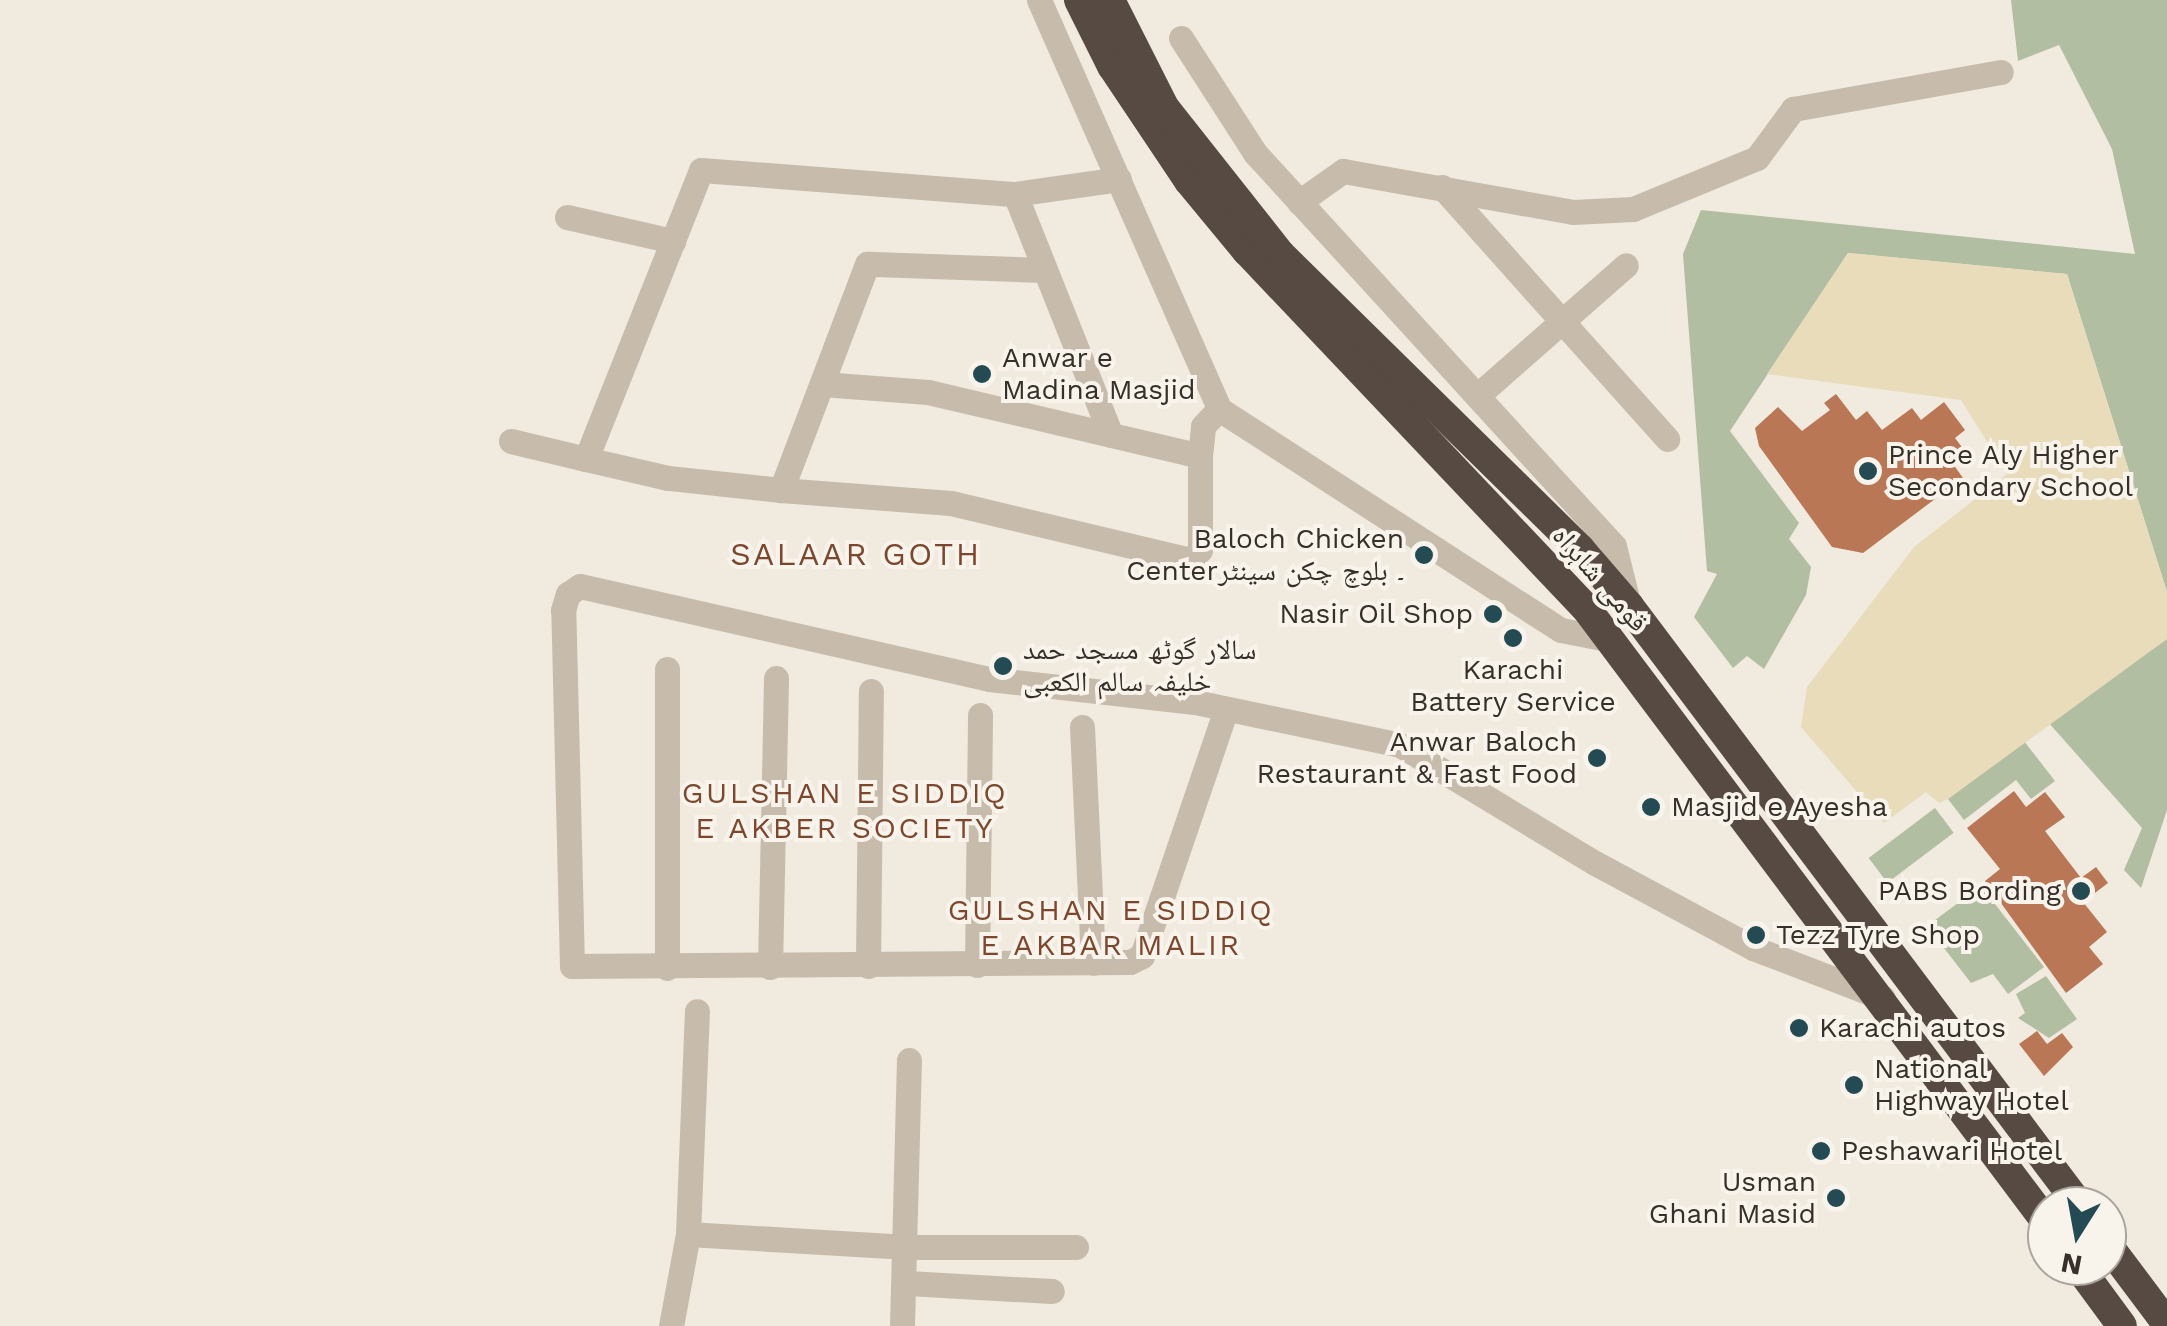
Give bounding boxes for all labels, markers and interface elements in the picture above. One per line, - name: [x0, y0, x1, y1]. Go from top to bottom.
- place label: Anwar e Madina Masjid: [1002, 341, 1196, 407]
- marker: Anwar e Madina Masjid: [971, 363, 993, 385]
- place label: Prince Aly Higher Secondary School: [1888, 438, 2134, 504]
- marker: Prince Aly Higher Secondary School: [1857, 460, 1879, 482]
- street label: قومی شاہراہ: [1545, 519, 1655, 639]
- place label: Baloch Chicken Center۔ بلوچ چکن سینٹر: [1126, 522, 1404, 588]
- district label: SALAAR GOTH: [730, 535, 982, 573]
- marker: Baloch Chicken Center۔ بلوچ چکن سینٹر: [1413, 544, 1435, 566]
- place label: Nasir Oil Shop: [1278, 597, 1473, 631]
- marker: Nasir Oil Shop: [1482, 603, 1504, 625]
- marker: Karachi Battery Service: [1502, 627, 1524, 649]
- place label: سالار گوٹھ مسجد حمد خلیفہ سالم الکعبی: [1023, 633, 1256, 699]
- place label: Karachi Battery Service: [1410, 653, 1616, 719]
- marker: سالار گوٹھ مسجد حمد خلیفہ سالم الکعبی: [992, 655, 1014, 677]
- place label: Anwar Baloch Restaurant & Fast Food: [1257, 725, 1577, 791]
- marker: Anwar Baloch Restaurant & Fast Food: [1586, 747, 1608, 769]
- district label: GULSHAN E SIDDIQ E AKBER SOCIETY: [682, 775, 1008, 846]
- place label: Masjid e Ayesha: [1671, 790, 1889, 824]
- marker: Masjid e Ayesha: [1640, 796, 1662, 818]
- place label: PABS Bording: [1878, 874, 2061, 908]
- marker: PABS Bording: [2070, 880, 2092, 902]
- district label: GULSHAN E SIDDIQ E AKBAR MALIR: [948, 892, 1274, 962]
- place label: Tezz Tyre Shop: [1776, 918, 1981, 952]
- marker: Tezz Tyre Shop: [1745, 924, 1767, 946]
- place label: Karachi autos: [1819, 1011, 2006, 1045]
- marker: Karachi autos: [1788, 1017, 1810, 1039]
- place label: National Highway Hotel: [1874, 1052, 2069, 1118]
- marker: National Highway Hotel: [1843, 1074, 1865, 1096]
- place label: Peshawari Hotel: [1841, 1134, 2062, 1168]
- marker: Peshawari Hotel: [1810, 1140, 1832, 1162]
- place label: Usman Ghani Masid: [1649, 1165, 1816, 1231]
- north arrow: [2027, 1186, 2127, 1286]
- marker: Usman Ghani Masid: [1825, 1187, 1847, 1209]
- text: N: [2058, 1246, 2085, 1282]

